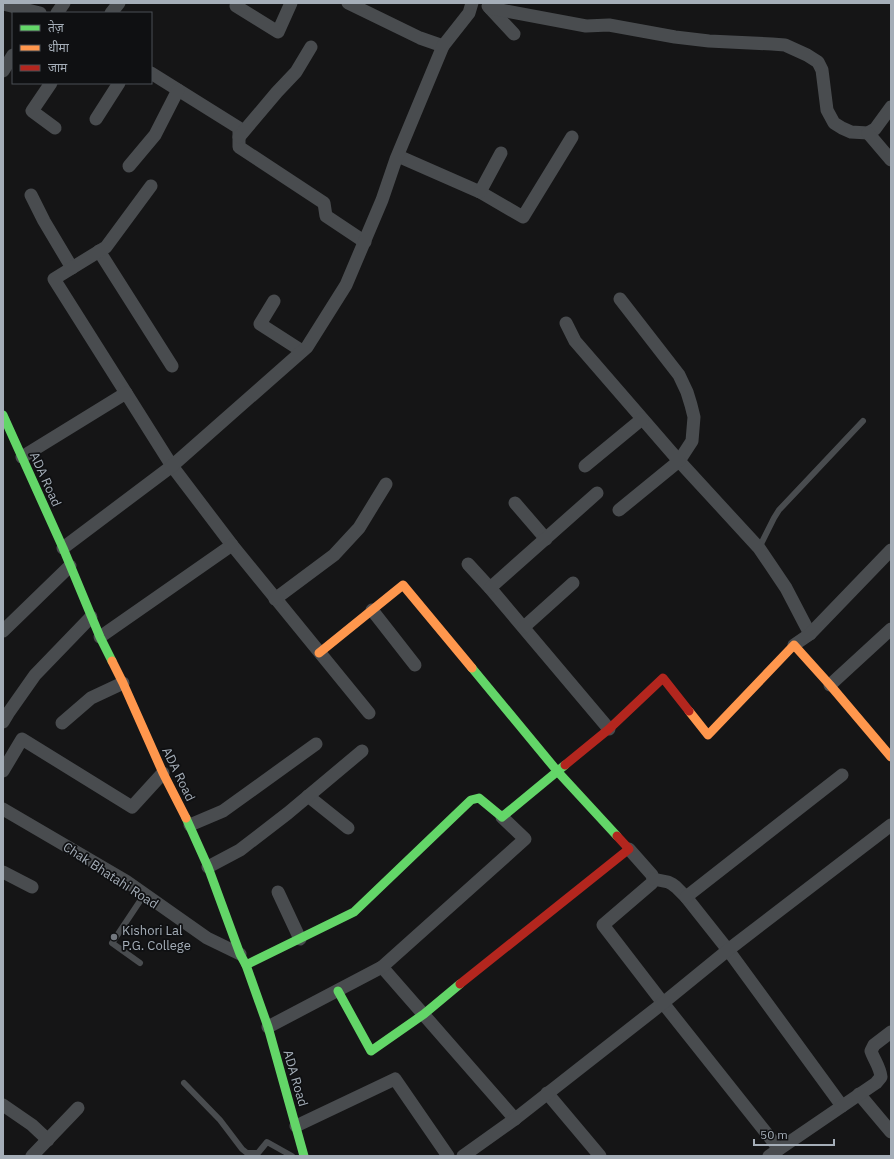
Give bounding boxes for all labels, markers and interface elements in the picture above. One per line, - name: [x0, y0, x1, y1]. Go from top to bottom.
- legend: [12, 12, 152, 84]
- text: तेज़: [48, 20, 65, 35]
- text: धीमा: [48, 40, 70, 55]
- text: जाम: [48, 60, 68, 75]
- street label: ADA Road: [26, 449, 65, 509]
- street label: ADA Road: [158, 744, 199, 804]
- street label: Chak Bhatahi Road: [60, 838, 162, 913]
- place label: Kishori Lal P.G. College: [122, 922, 191, 954]
- marker: Kishori Lal P.G. College: [109, 932, 119, 942]
- street label: ADA Road: [279, 1048, 312, 1108]
- scale bar: [754, 1121, 834, 1147]
- text: 50 m: [760, 1127, 788, 1142]

